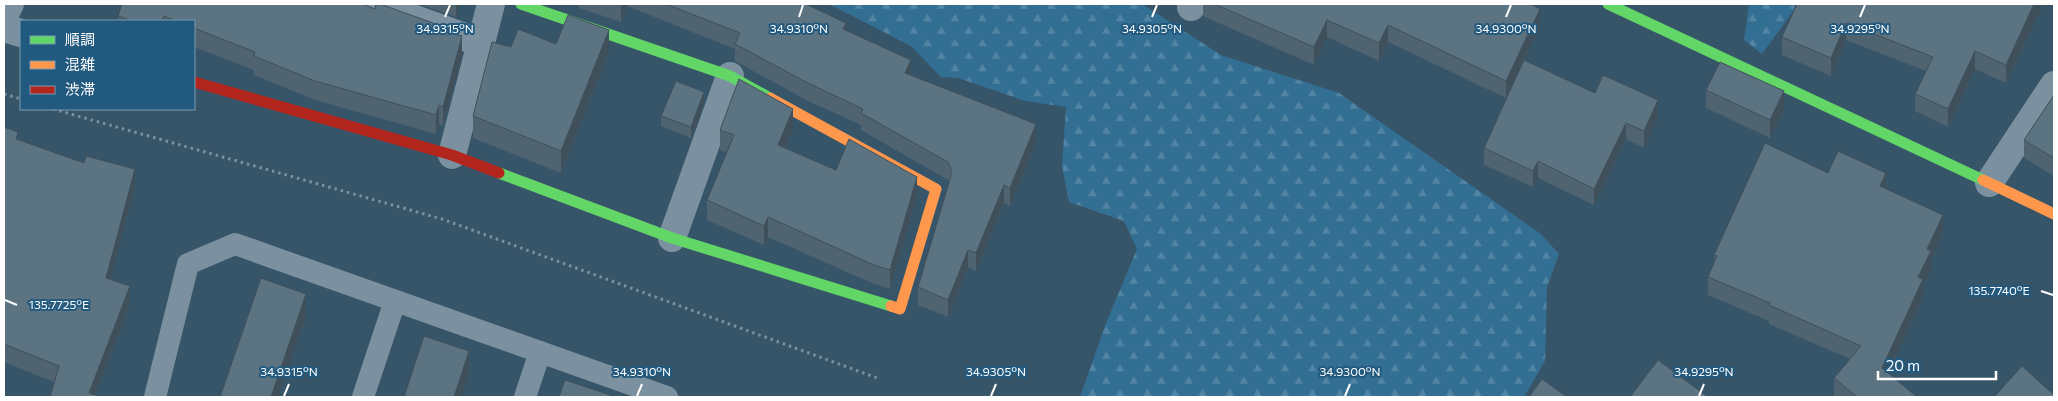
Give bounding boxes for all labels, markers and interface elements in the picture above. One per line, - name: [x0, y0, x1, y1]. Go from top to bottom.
- legend: [20, 20, 195, 110]
- text: 34.9315°N: [416, 21, 474, 35]
- text: 34.9310°N: [770, 21, 828, 35]
- text: 34.9305°N: [1122, 21, 1182, 35]
- text: 34.9300°N: [1475, 21, 1537, 35]
- text: 34.9295°N: [1830, 21, 1890, 35]
- text: 順調: [65, 30, 95, 48]
- text: 混雑: [65, 55, 95, 73]
- text: 渋滞: [65, 80, 95, 98]
- text: 135.7740°E: [1968, 283, 2030, 297]
- text: 135.7725°E: [29, 297, 89, 311]
- scale bar: [1878, 348, 1996, 380]
- text: 20 m: [1886, 356, 1920, 374]
- text: 34.9315°N: [260, 364, 318, 378]
- text: 34.9310°N: [613, 364, 671, 378]
- text: 34.9305°N: [966, 364, 1026, 378]
- text: 34.9300°N: [1319, 364, 1381, 378]
- text: 34.9295°N: [1674, 364, 1734, 378]

